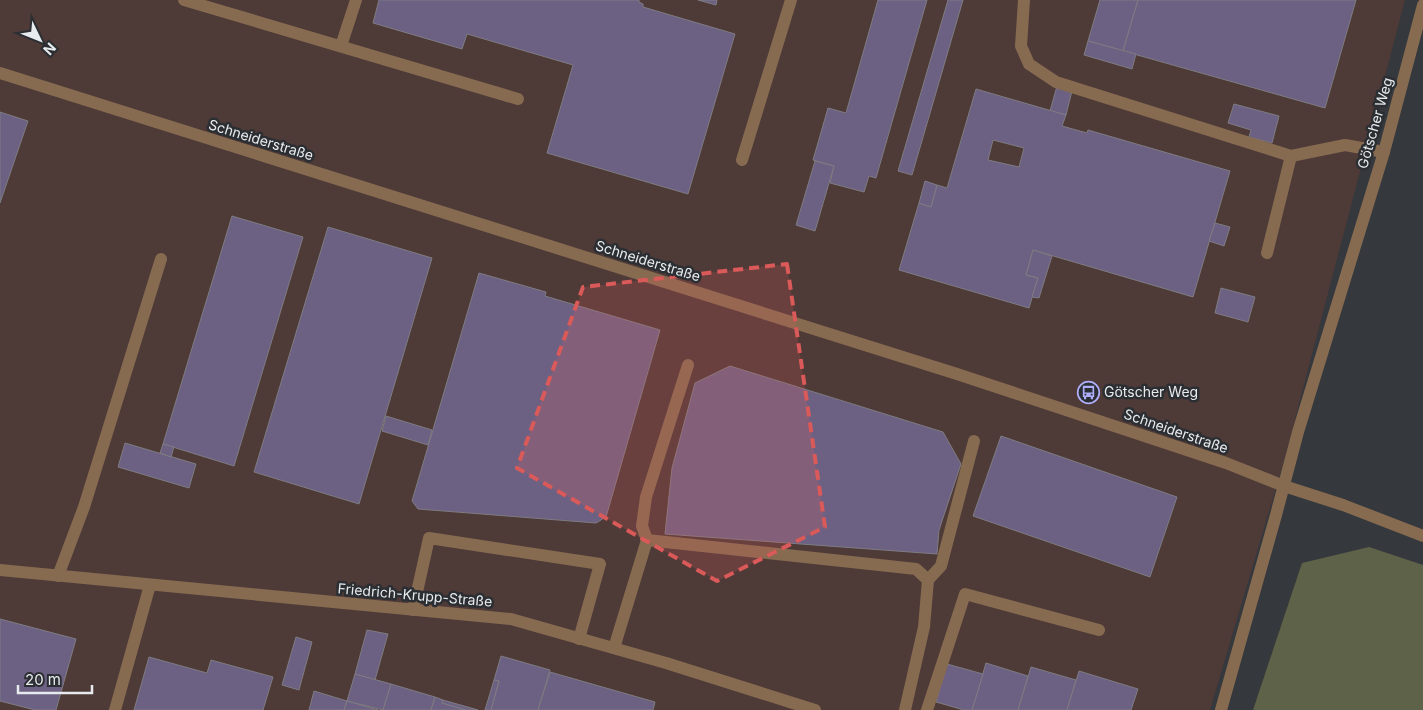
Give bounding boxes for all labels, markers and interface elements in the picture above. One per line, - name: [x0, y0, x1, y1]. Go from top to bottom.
- north arrow: [15, 15, 65, 65]
- text: N: [40, 40, 60, 59]
- street label: Götscher Weg: [1353, 75, 1396, 170]
- street label: Schneiderstraße: [207, 115, 316, 164]
- street label: Schneiderstraße: [594, 236, 703, 285]
- bus stop icon: Götscher Weg: [1076, 380, 1100, 404]
- place label: Götscher Weg: [1104, 383, 1198, 400]
- street label: Schneiderstraße: [1122, 405, 1230, 456]
- street label: Friedrich-Krupp-Straße: [337, 579, 493, 610]
- scale bar: [18, 662, 91, 694]
- text: 20 m: [25, 670, 61, 689]

